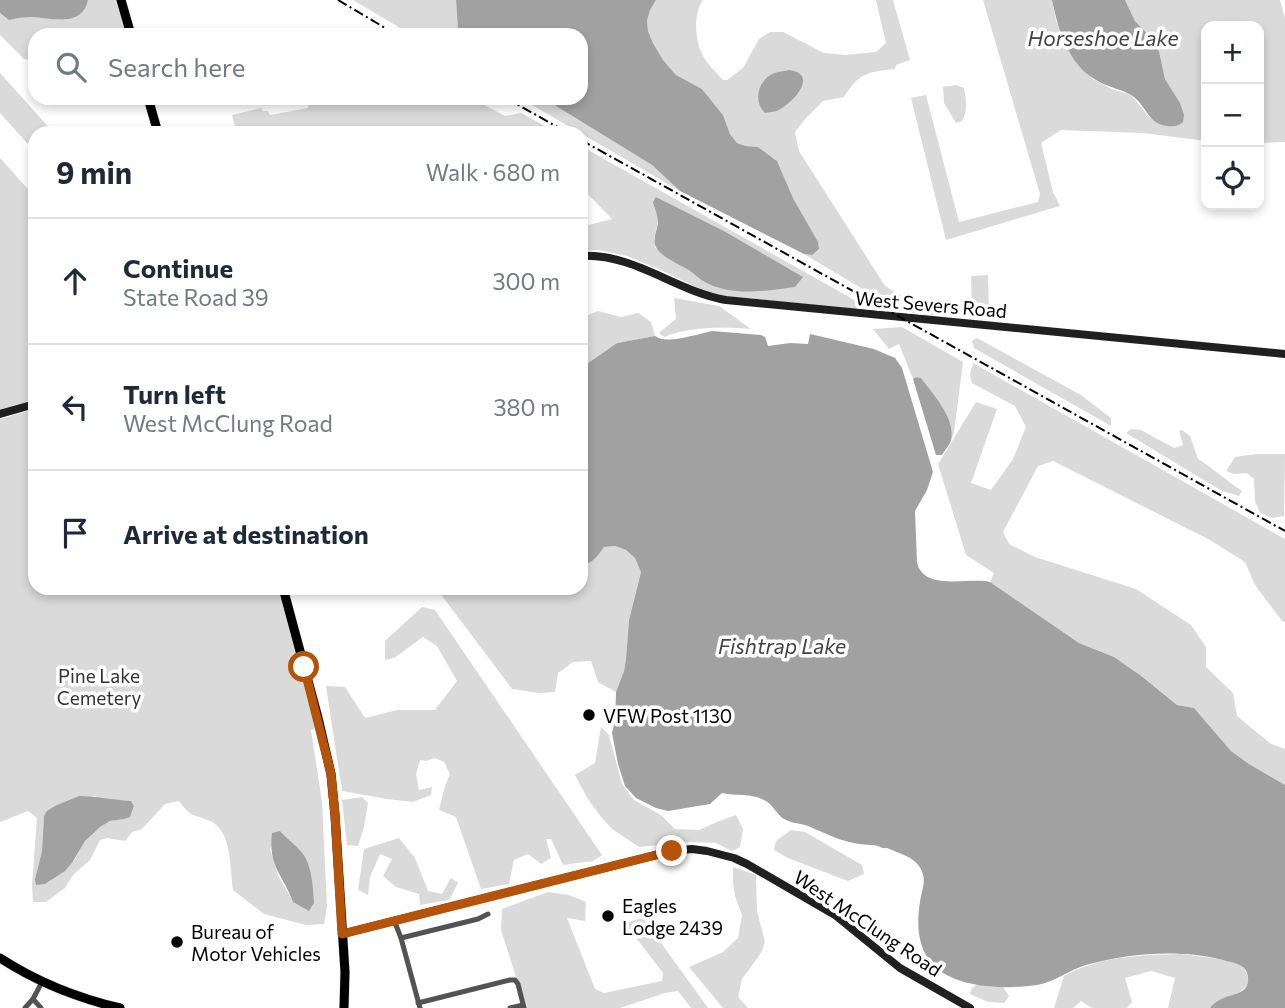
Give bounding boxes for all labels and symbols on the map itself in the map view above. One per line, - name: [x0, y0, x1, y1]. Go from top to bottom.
- water label: Horseshoe Lake: [1027, 25, 1179, 50]
- street label: West Severs Road: [854, 286, 1008, 322]
- water label: Fishtrap Lake: [718, 633, 846, 658]
- route start: [288, 651, 319, 682]
- park label: Pine Lake Cemetery: [57, 664, 141, 709]
- place label: VFW Post 1130: [603, 704, 732, 727]
- marker: VFW Post 1130: [581, 707, 597, 723]
- route end: [656, 835, 687, 866]
- street label: West McClung Road: [790, 865, 946, 981]
- place label: Eagles Lodge 2439: [622, 894, 723, 939]
- marker: Eagles Lodge 2439: [600, 908, 616, 924]
- place label: Bureau of Motor Vehicles: [191, 920, 321, 965]
- marker: Bureau of Motor Vehicles: [169, 934, 185, 950]

